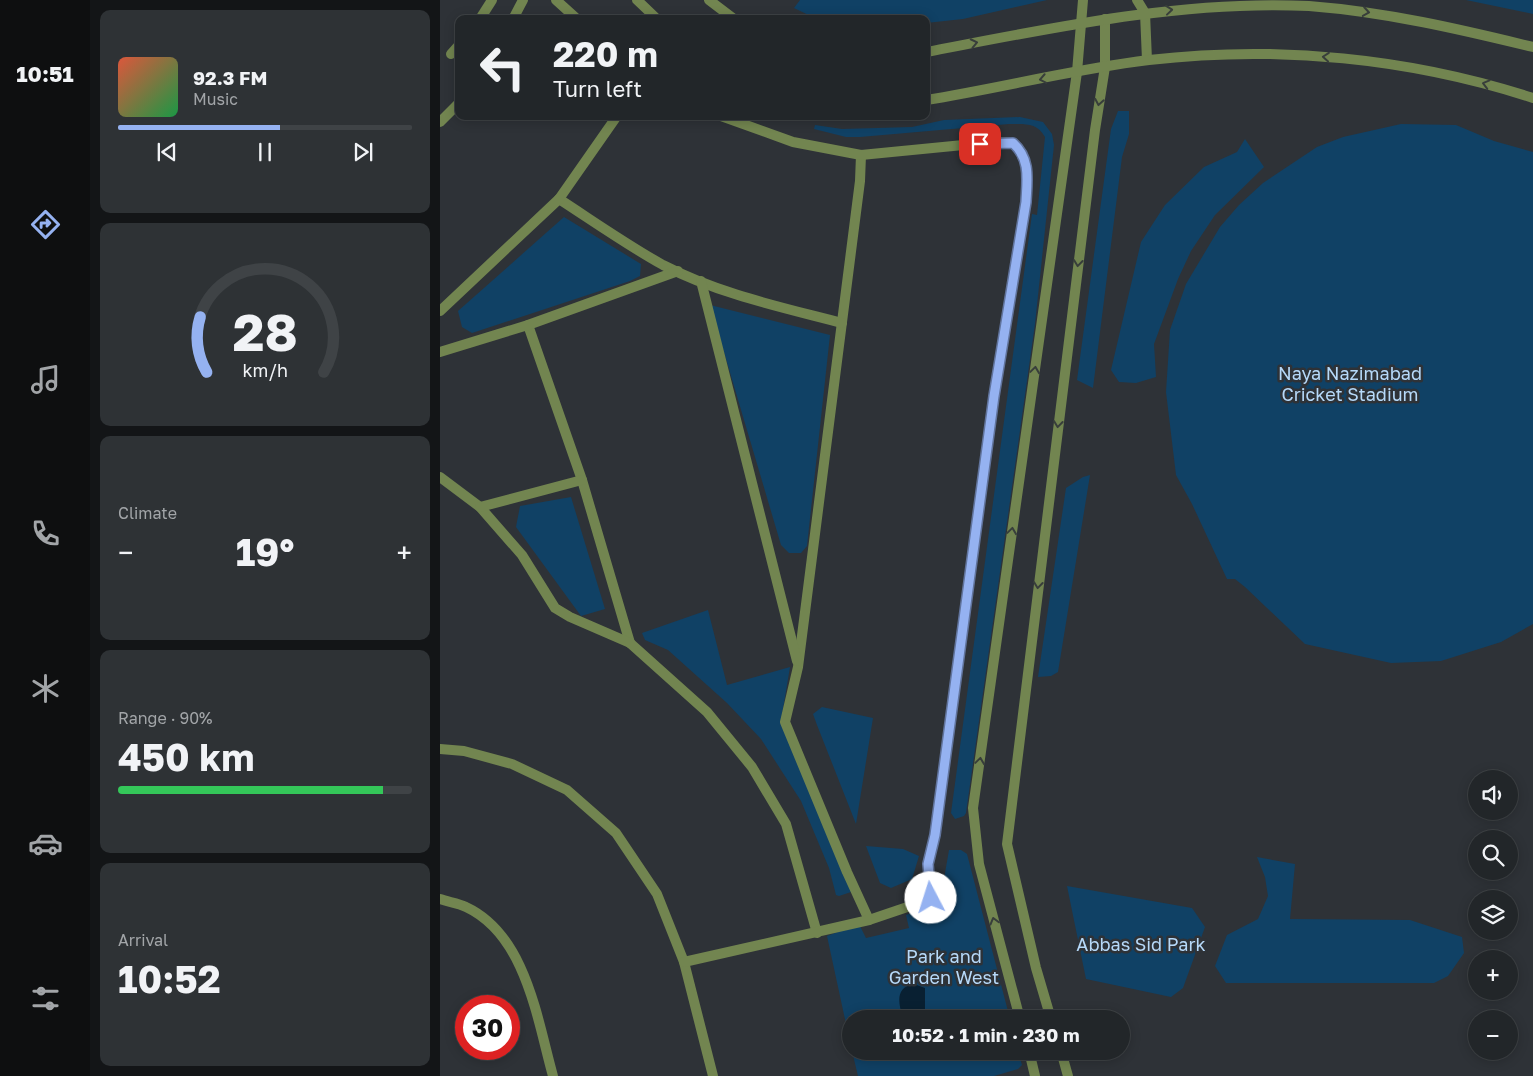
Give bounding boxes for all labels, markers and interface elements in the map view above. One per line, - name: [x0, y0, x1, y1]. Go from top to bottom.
- one-way arrow: [1165, 5, 1173, 16]
- one-way arrow: [1361, 7, 1370, 17]
- text: 220 m: [553, 33, 658, 75]
- icon: left: [470, 35, 535, 100]
- one-way arrow: [970, 38, 978, 48]
- one-way arrow: [1322, 52, 1330, 63]
- text: 10:51: [16, 60, 74, 87]
- text: 92.3 FM: [193, 66, 267, 89]
- one-way arrow: [1039, 73, 1048, 83]
- text: Turn left: [553, 75, 642, 102]
- one-way arrow: [1482, 79, 1491, 90]
- text: Music: [193, 89, 238, 109]
- one-way arrow: [1095, 97, 1105, 106]
- pin: [959, 123, 1001, 165]
- icon: arrive: [966, 130, 994, 158]
- icon: previous: [153, 138, 181, 166]
- icon: pause: [251, 138, 279, 166]
- icon: next: [349, 138, 377, 166]
- icon: directions: [28, 207, 63, 242]
- one-way arrow: [1073, 259, 1084, 267]
- text: 28: [232, 300, 298, 362]
- text: km/h: [242, 359, 288, 381]
- icon: music: [28, 362, 63, 397]
- park label: Naya Nazimabad Cricket Stadium: [1278, 362, 1422, 405]
- one-way arrow: [1029, 366, 1039, 374]
- one-way arrow: [1053, 420, 1064, 428]
- text: Climate: [118, 503, 177, 523]
- icon: phone: [28, 516, 63, 551]
- one-way arrow: [1006, 527, 1017, 535]
- text: 19°: [236, 529, 294, 574]
- text: −: [118, 536, 133, 569]
- text: +: [397, 536, 412, 569]
- one-way arrow: [1033, 582, 1044, 590]
- icon: climate: [28, 671, 63, 706]
- text: Range · 90%: [118, 708, 213, 728]
- text: 450 km: [118, 734, 254, 779]
- one-way arrow: [974, 757, 985, 765]
- map controls: [1468, 770, 1518, 1060]
- button: sound: [1468, 770, 1518, 820]
- icon: car: [28, 826, 63, 861]
- button: search: [1468, 830, 1518, 880]
- position arrow: [904, 871, 956, 923]
- button: layers: [1468, 890, 1518, 940]
- one-way arrow: [989, 916, 1000, 925]
- text: Arrival: [118, 930, 168, 950]
- park label: Abbas Sid Park: [1076, 933, 1206, 955]
- park label: Park and Garden West: [889, 945, 999, 988]
- button: +: [1468, 950, 1518, 1000]
- text: 10:52: [118, 956, 221, 1001]
- icon: filters: [28, 981, 63, 1016]
- speed limit sign: 30: [455, 995, 520, 1060]
- button: −: [1468, 1010, 1518, 1060]
- text: 10:52 · 1 min · 230 m: [892, 1023, 1080, 1046]

